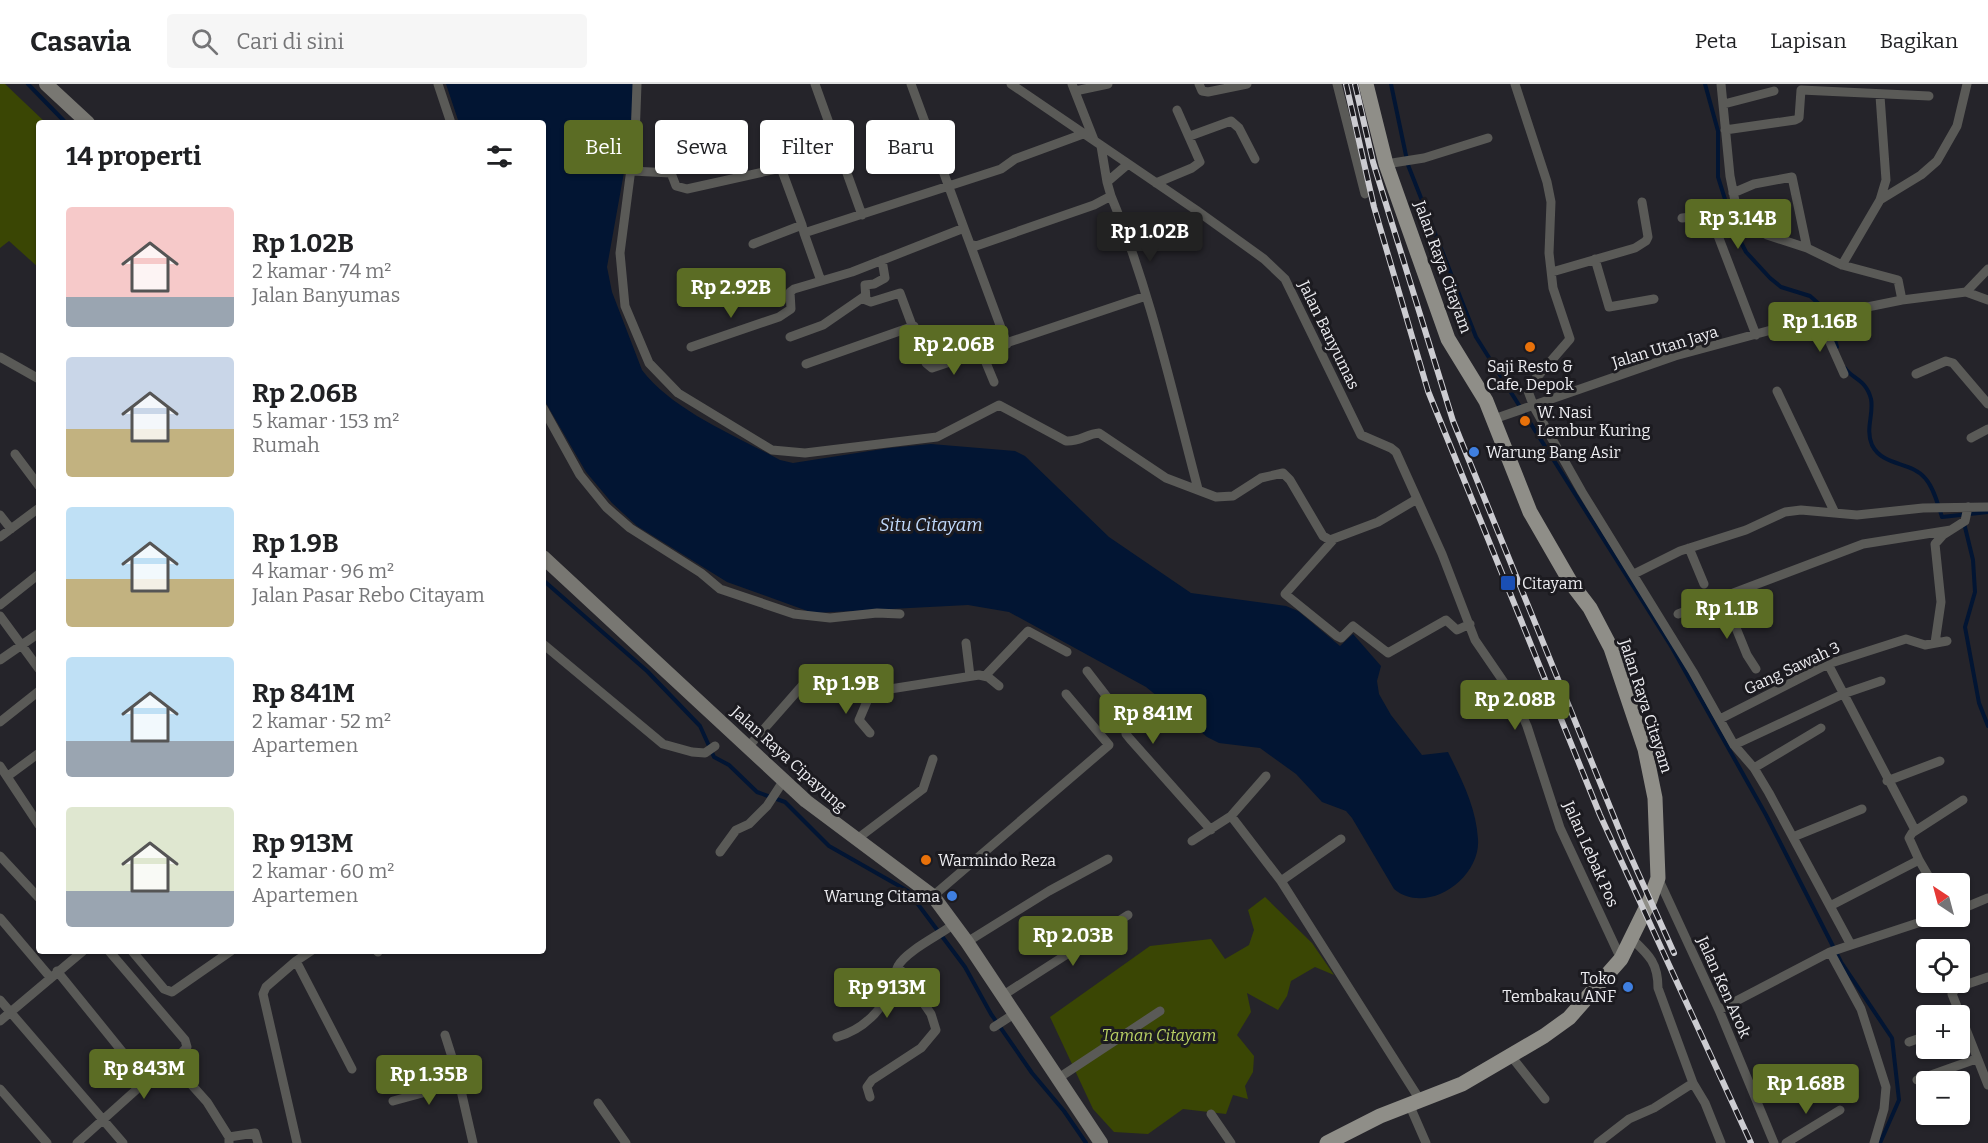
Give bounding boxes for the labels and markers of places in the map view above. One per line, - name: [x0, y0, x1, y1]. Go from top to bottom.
- pin: Rp 3.14B: [1676, 199, 1800, 250]
- pin: Rp 1.02B: [1088, 212, 1212, 263]
- pin: Rp 2.92B: [669, 268, 793, 319]
- pin: Rp 1.16B: [1758, 302, 1882, 353]
- pin: Rp 2.06B: [892, 325, 1016, 376]
- marker: Saji Resto & Cafe, Depok: [1523, 340, 1537, 354]
- place label: Saji Resto & Cafe, Depok: [1486, 357, 1574, 394]
- place label: W. Nasi Lembur Kuring: [1537, 403, 1651, 440]
- marker: W. Nasi Lembur Kuring: [1518, 414, 1532, 428]
- place label: Warung Bang Asir: [1486, 443, 1621, 462]
- marker: Warung Bang Asir: [1467, 445, 1481, 459]
- marker: Citayam: [1499, 574, 1517, 592]
- place label: Citayam: [1522, 574, 1583, 593]
- pin: Rp 1.1B: [1672, 589, 1782, 640]
- pin: Rp 1.9B: [791, 664, 901, 715]
- pin: Rp 2.08B: [1453, 680, 1577, 731]
- pin: Rp 841M: [1098, 694, 1208, 745]
- place label: Warmindo Reza: [938, 851, 1056, 870]
- marker: Warmindo Reza: [919, 853, 933, 867]
- place label: Warung Citama: [824, 887, 940, 906]
- marker: Warung Citama: [945, 889, 959, 903]
- pin: Rp 2.03B: [1011, 916, 1135, 967]
- pin: Rp 913M: [832, 968, 942, 1019]
- place label: Toko Tembakau ANF: [1502, 969, 1616, 1006]
- marker: Toko Tembakau ANF: [1621, 980, 1635, 994]
- pin: Rp 843M: [89, 1049, 199, 1100]
- pin: Rp 1.35B: [367, 1055, 491, 1106]
- pin: Rp 1.68B: [1744, 1064, 1868, 1115]

